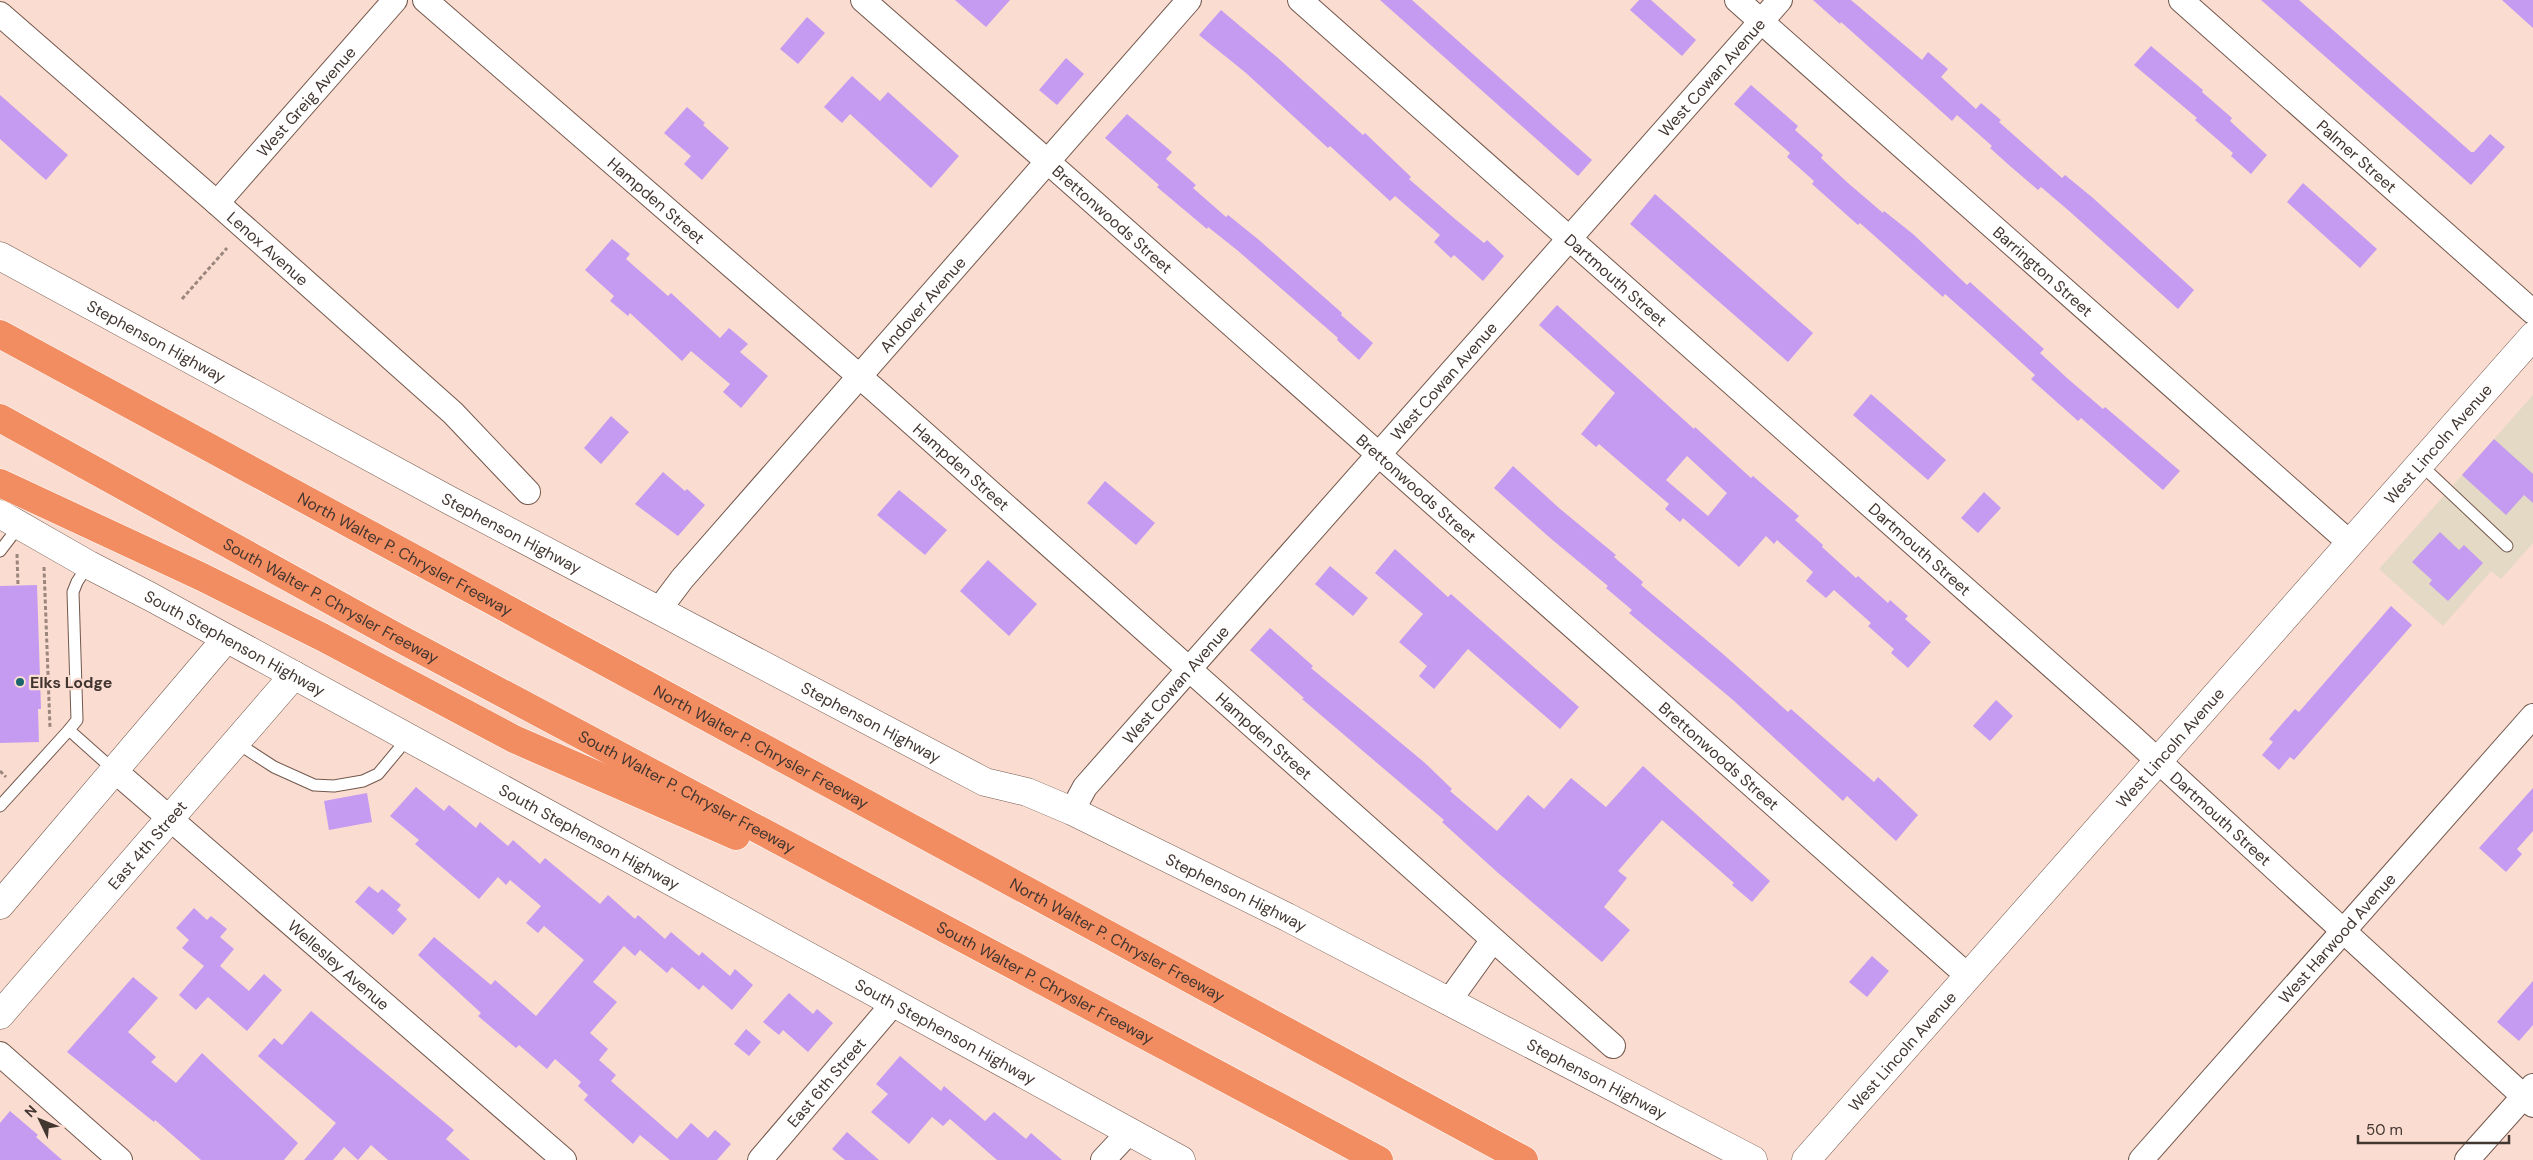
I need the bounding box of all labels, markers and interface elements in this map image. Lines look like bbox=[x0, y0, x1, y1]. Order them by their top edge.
street label: West Cowan Avenue bbox=[1654, 14, 1770, 141]
street label: West Greig Avenue bbox=[252, 42, 360, 161]
street label: Palmer Street bbox=[2312, 115, 2401, 197]
street label: Hampden Street bbox=[603, 153, 709, 248]
street label: Brettonwoods Street bbox=[1048, 160, 1177, 278]
street label: Lenox Avenue bbox=[223, 207, 313, 290]
street label: Barrington Street bbox=[1989, 221, 2098, 321]
street label: Dartmouth Street bbox=[1560, 229, 1672, 331]
street label: Andover Avenue bbox=[875, 252, 970, 357]
street label: Stephenson Highway bbox=[83, 295, 230, 387]
street label: West Cowan Avenue bbox=[1386, 317, 1501, 445]
street label: West Lincoln Avenue bbox=[2379, 379, 2496, 508]
street label: Hampden Street bbox=[909, 418, 1014, 515]
street label: Brettonwoods Street bbox=[1352, 429, 1481, 547]
street label: North Walter P. Chrysler Freeway bbox=[294, 487, 517, 620]
street label: Stephenson Highway bbox=[438, 488, 585, 579]
street label: Dartmouth Street bbox=[1864, 498, 1975, 600]
street label: South Walter P. Chrysler Freeway bbox=[220, 533, 443, 668]
street label: South Stephenson Highway bbox=[141, 585, 329, 701]
street label: West Cowan Avenue bbox=[1118, 621, 1233, 748]
place label: Elks Lodge bbox=[30, 672, 112, 693]
marker: Elks Lodge bbox=[14, 676, 26, 688]
street label: Stephenson Highway bbox=[798, 677, 945, 768]
street label: North Walter P. Chrysler Freeway bbox=[650, 680, 873, 813]
street label: West Lincoln Avenue bbox=[2111, 683, 2229, 812]
street label: Hampden Street bbox=[1212, 687, 1317, 784]
street label: Brettonwoods Street bbox=[1655, 697, 1784, 815]
street label: South Walter P. Chrysler Freeway bbox=[575, 725, 799, 858]
street label: Dartmouth Street bbox=[2166, 767, 2276, 870]
street label: South Stephenson Highway bbox=[495, 779, 684, 895]
street label: East 4th Street bbox=[103, 796, 191, 894]
street label: Stephenson Highway bbox=[1162, 848, 1311, 936]
street label: West Harwood Avenue bbox=[2274, 868, 2400, 1008]
street label: North Walter P. Chrysler Freeway bbox=[1006, 873, 1229, 1006]
street label: Wellesley Avenue bbox=[283, 915, 394, 1015]
street label: South Walter P. Chrysler Freeway bbox=[933, 916, 1158, 1049]
street label: South Stephenson Highway bbox=[852, 974, 1040, 1089]
street label: West Lincoln Avenue bbox=[1843, 987, 1961, 1116]
street label: East 6th Street bbox=[782, 1033, 870, 1132]
street label: Stephenson Highway bbox=[1523, 1033, 1671, 1124]
north arrow bbox=[15, 1095, 65, 1145]
text: N bbox=[20, 1101, 41, 1121]
scale bar bbox=[2358, 1112, 2509, 1144]
text: 50 m bbox=[2366, 1120, 2403, 1140]

